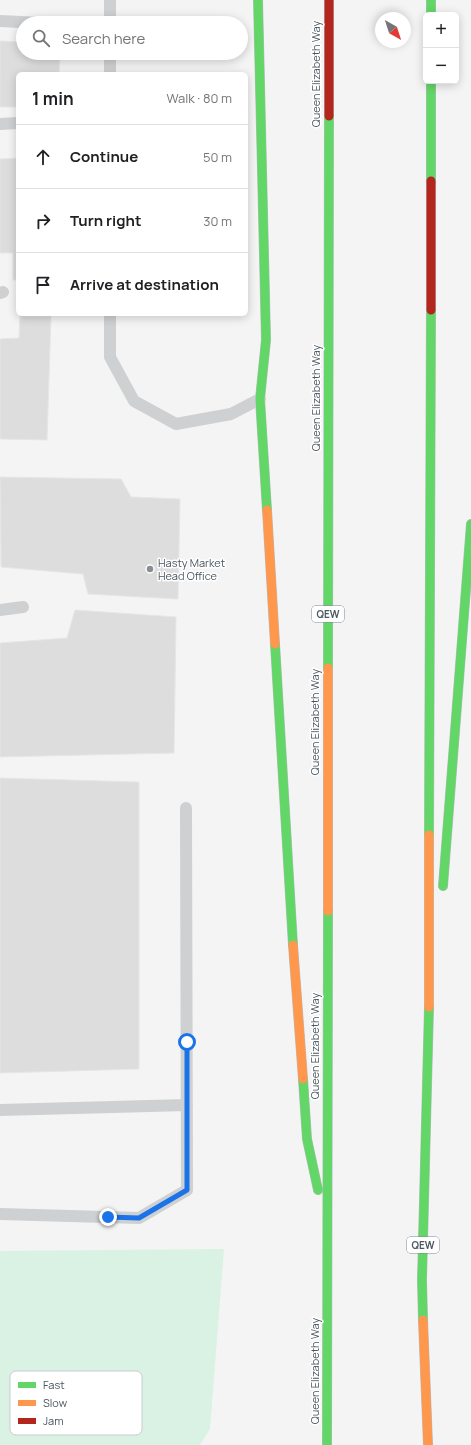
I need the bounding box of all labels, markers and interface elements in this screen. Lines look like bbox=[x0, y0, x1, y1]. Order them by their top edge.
north arrow bbox=[375, 12, 411, 48]
map controls bbox=[423, 12, 459, 84]
button: + bbox=[423, 12, 459, 48]
search box bbox=[16, 16, 248, 60]
street label: Queen Elizabeth Way bbox=[308, 21, 323, 127]
icon: search bbox=[30, 27, 52, 49]
text: Search here bbox=[62, 28, 145, 49]
button: − bbox=[423, 48, 459, 84]
text: 1 min bbox=[32, 87, 74, 110]
text: Walk · 80 m bbox=[166, 89, 232, 107]
icon: ahead bbox=[32, 146, 54, 168]
text: Continue bbox=[70, 146, 138, 167]
text: 50 m bbox=[203, 148, 232, 166]
icon: right bbox=[32, 210, 54, 232]
text: Turn right bbox=[70, 210, 141, 231]
text: 30 m bbox=[203, 212, 232, 230]
icon: arrive bbox=[32, 274, 54, 296]
text: Arrive at destination bbox=[70, 274, 219, 295]
street label: Queen Elizabeth Way bbox=[308, 345, 323, 451]
place label: Hasty Market Head Office bbox=[158, 555, 225, 583]
marker: Hasty Market Head Office bbox=[145, 564, 155, 574]
road number: QEW bbox=[312, 606, 344, 622]
street label: Queen Elizabeth Way bbox=[307, 669, 322, 775]
street label: Queen Elizabeth Way bbox=[307, 993, 322, 1099]
route start bbox=[178, 1033, 196, 1051]
route end bbox=[99, 1208, 117, 1226]
road number: QEW bbox=[407, 1237, 439, 1253]
street label: Queen Elizabeth Way bbox=[307, 1318, 322, 1424]
legend bbox=[10, 1371, 142, 1435]
text: Fast bbox=[43, 1377, 65, 1392]
text: Slow bbox=[43, 1395, 68, 1410]
text: Jam bbox=[43, 1413, 64, 1428]

